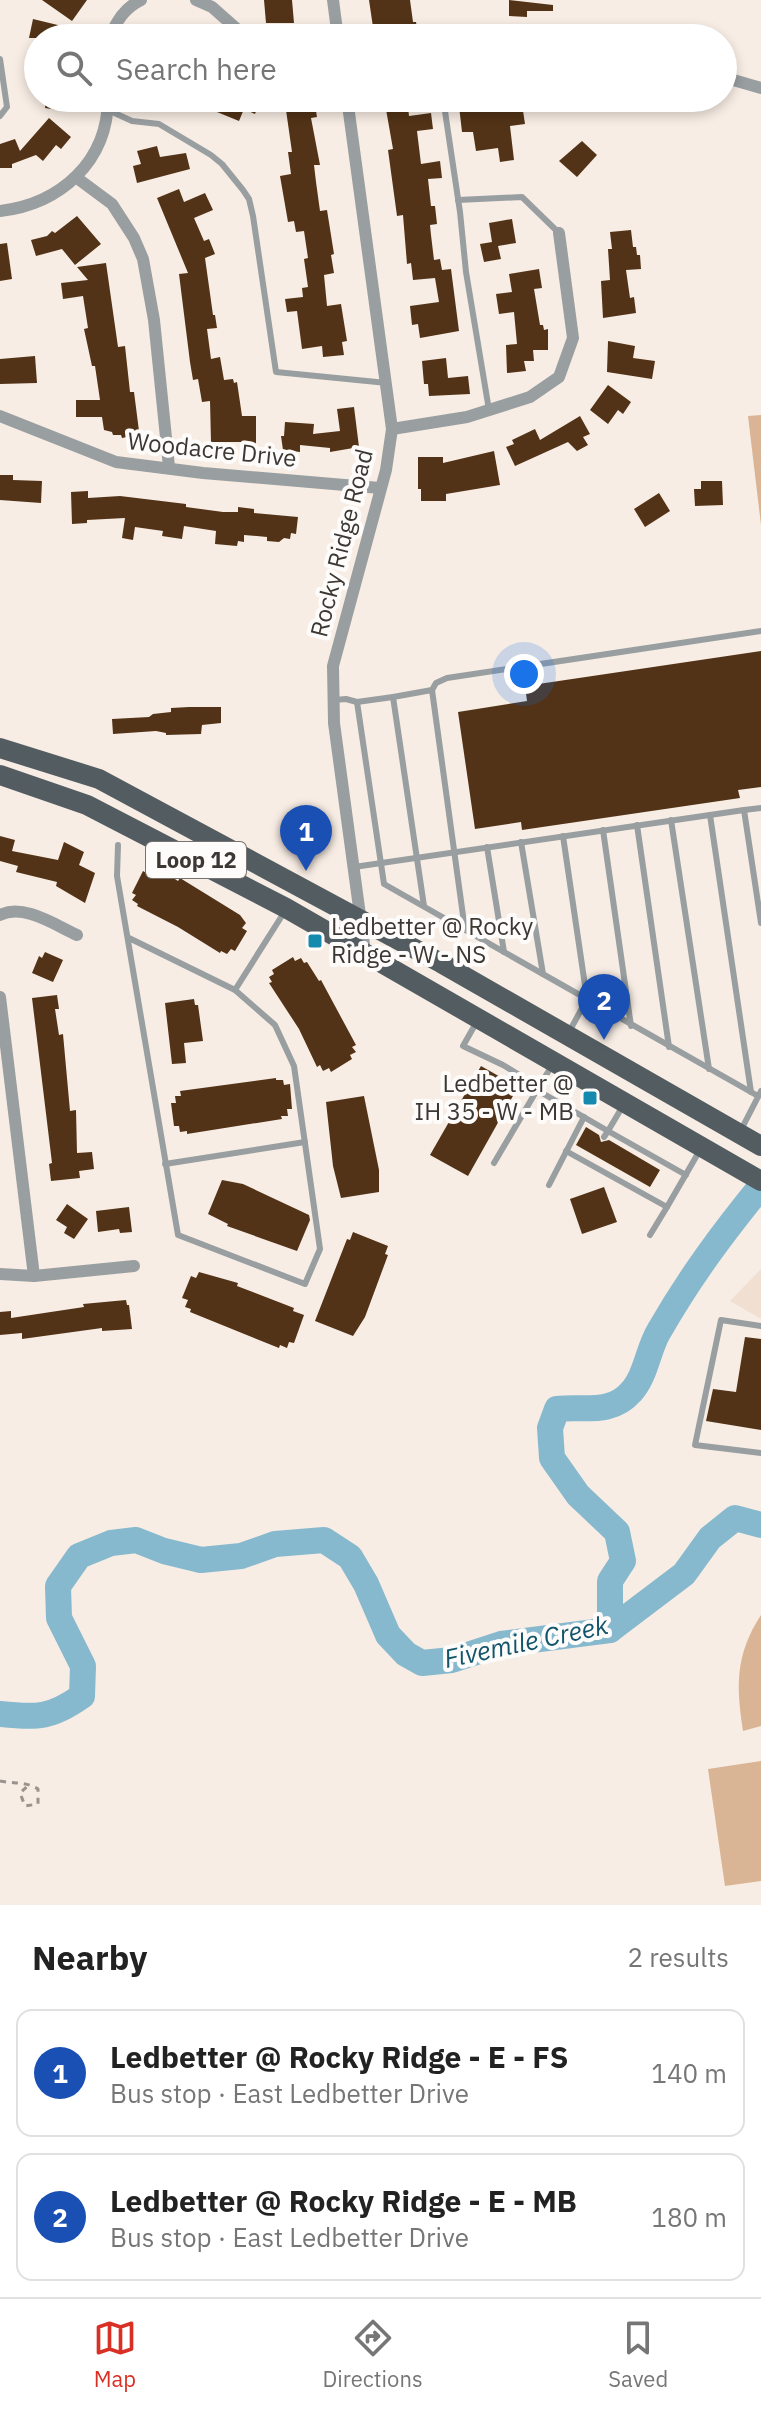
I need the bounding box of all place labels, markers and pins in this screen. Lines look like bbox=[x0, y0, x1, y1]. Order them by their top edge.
pin: 1 bbox=[280, 805, 332, 871]
place label: Ledbetter @ Rocky Ridge - W - NS bbox=[331, 910, 533, 970]
marker: Ledbetter @ Rocky Ridge - W - NS bbox=[306, 932, 324, 950]
pin: 2 bbox=[578, 974, 630, 1040]
place label: Ledbetter @ IH 35 - W - MB bbox=[415, 1067, 574, 1127]
marker: Ledbetter @ IH 35 - W - MB bbox=[581, 1089, 599, 1107]

